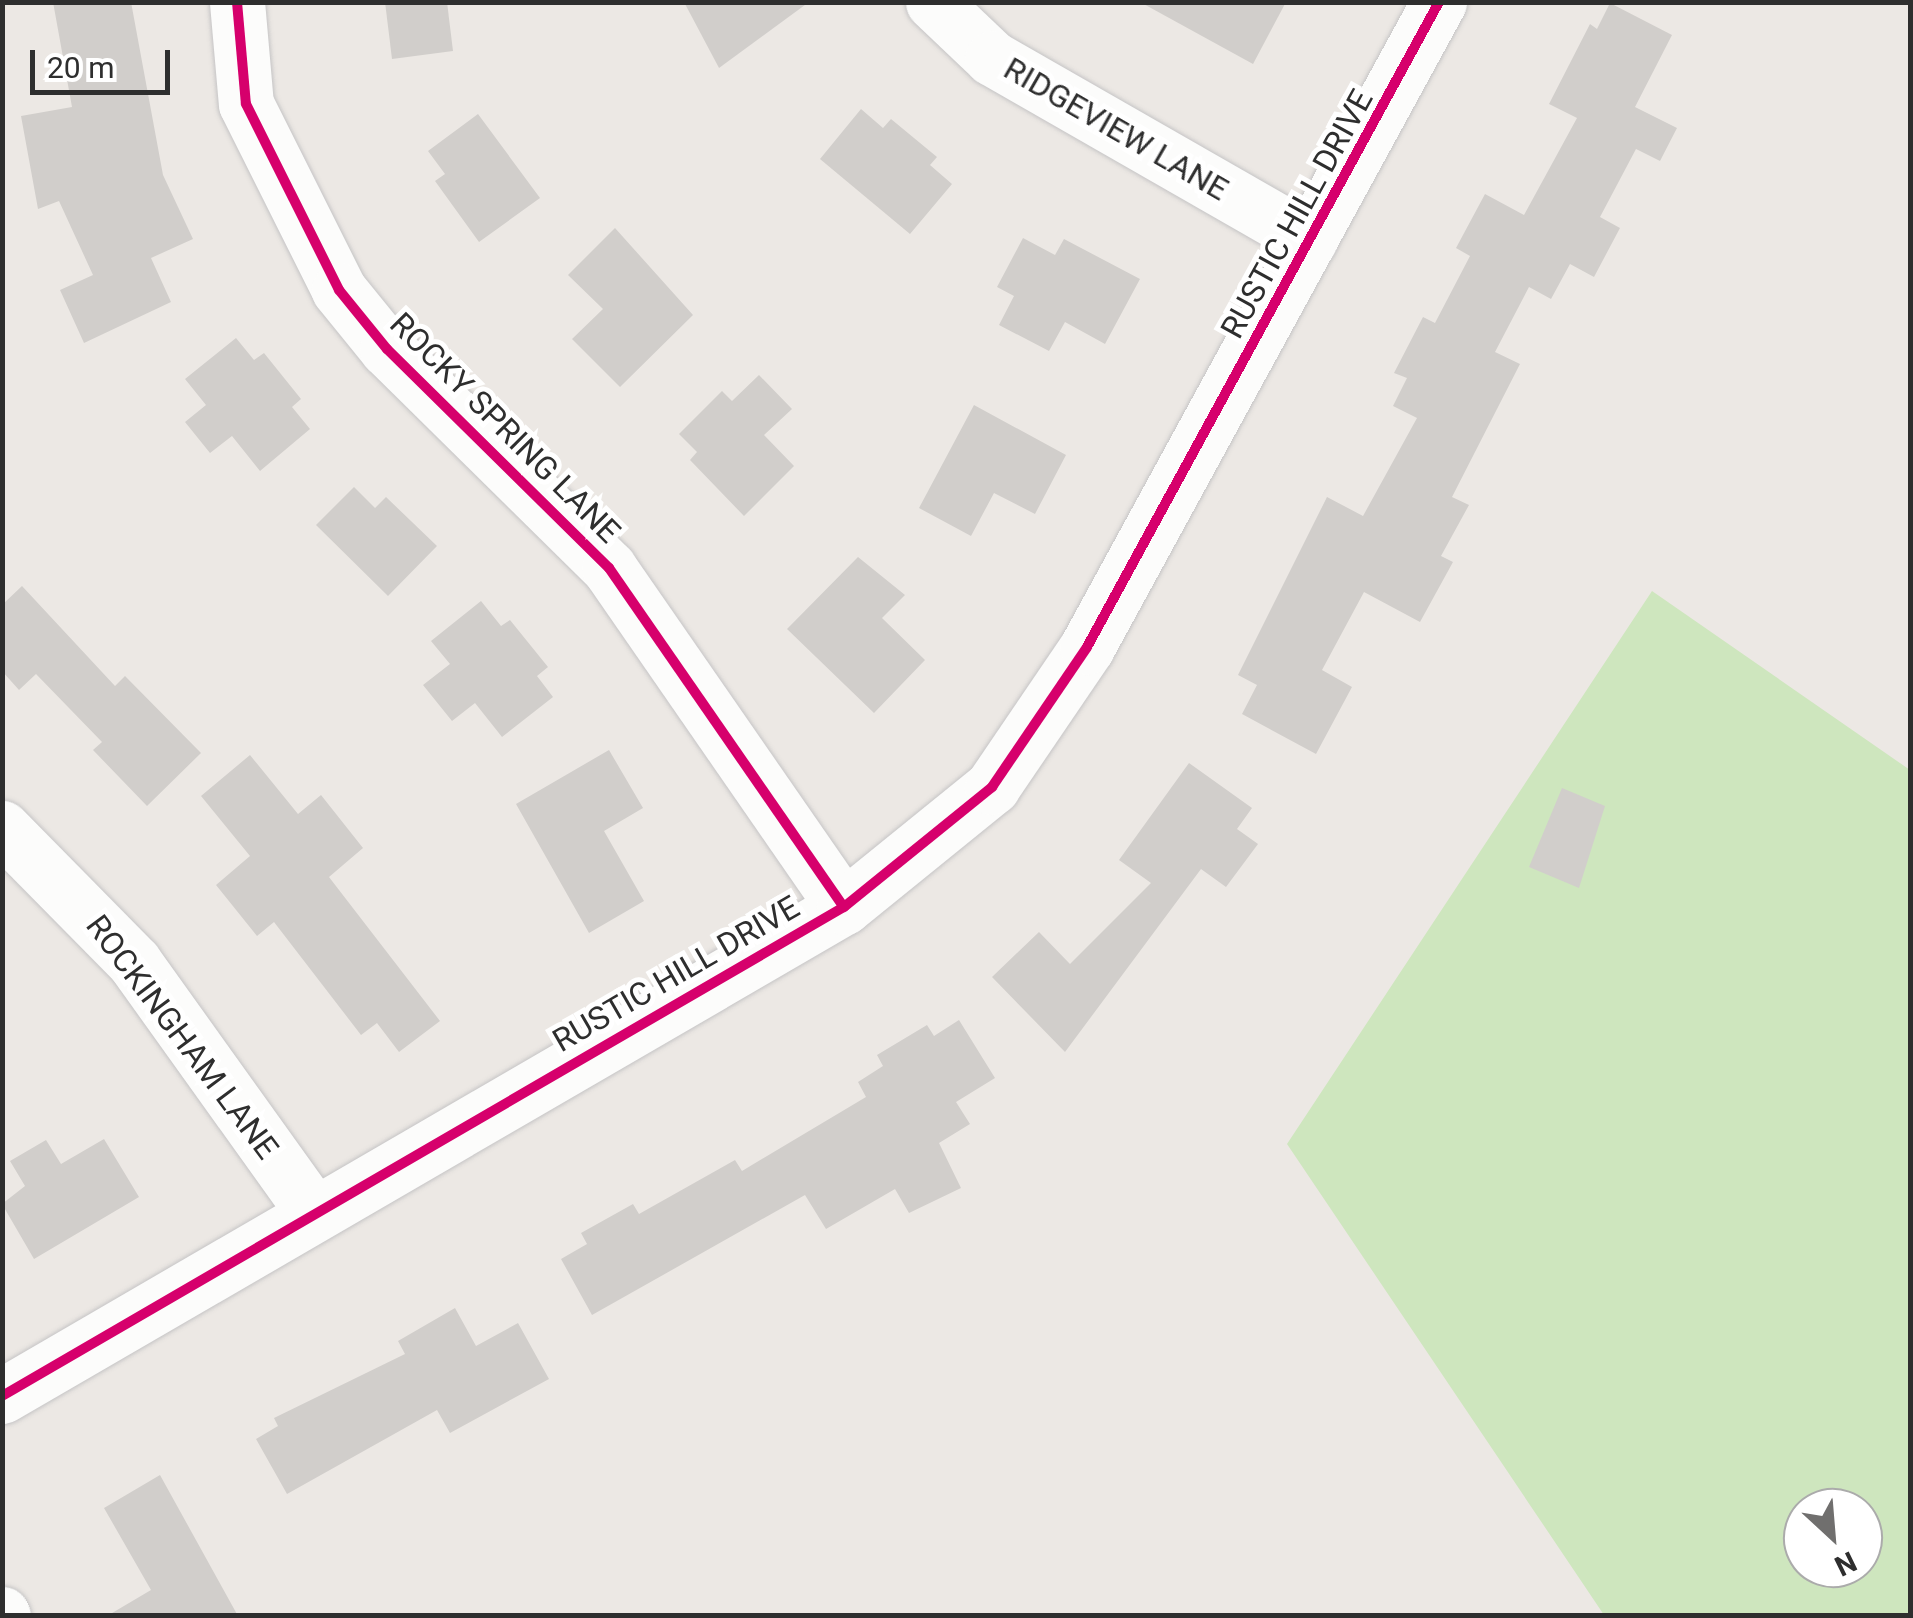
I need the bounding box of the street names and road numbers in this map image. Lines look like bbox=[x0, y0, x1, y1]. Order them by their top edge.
street label: RIDGEVIEW LANE bbox=[997, 49, 1235, 209]
street label: RUSTIC HILL DRIVE bbox=[1213, 83, 1381, 345]
street label: ROCKY SPRING LANE bbox=[382, 305, 628, 551]
street label: RUSTIC HILL DRIVE bbox=[546, 888, 806, 1060]
street label: ROCKINGHAM LANE bbox=[78, 908, 286, 1166]

